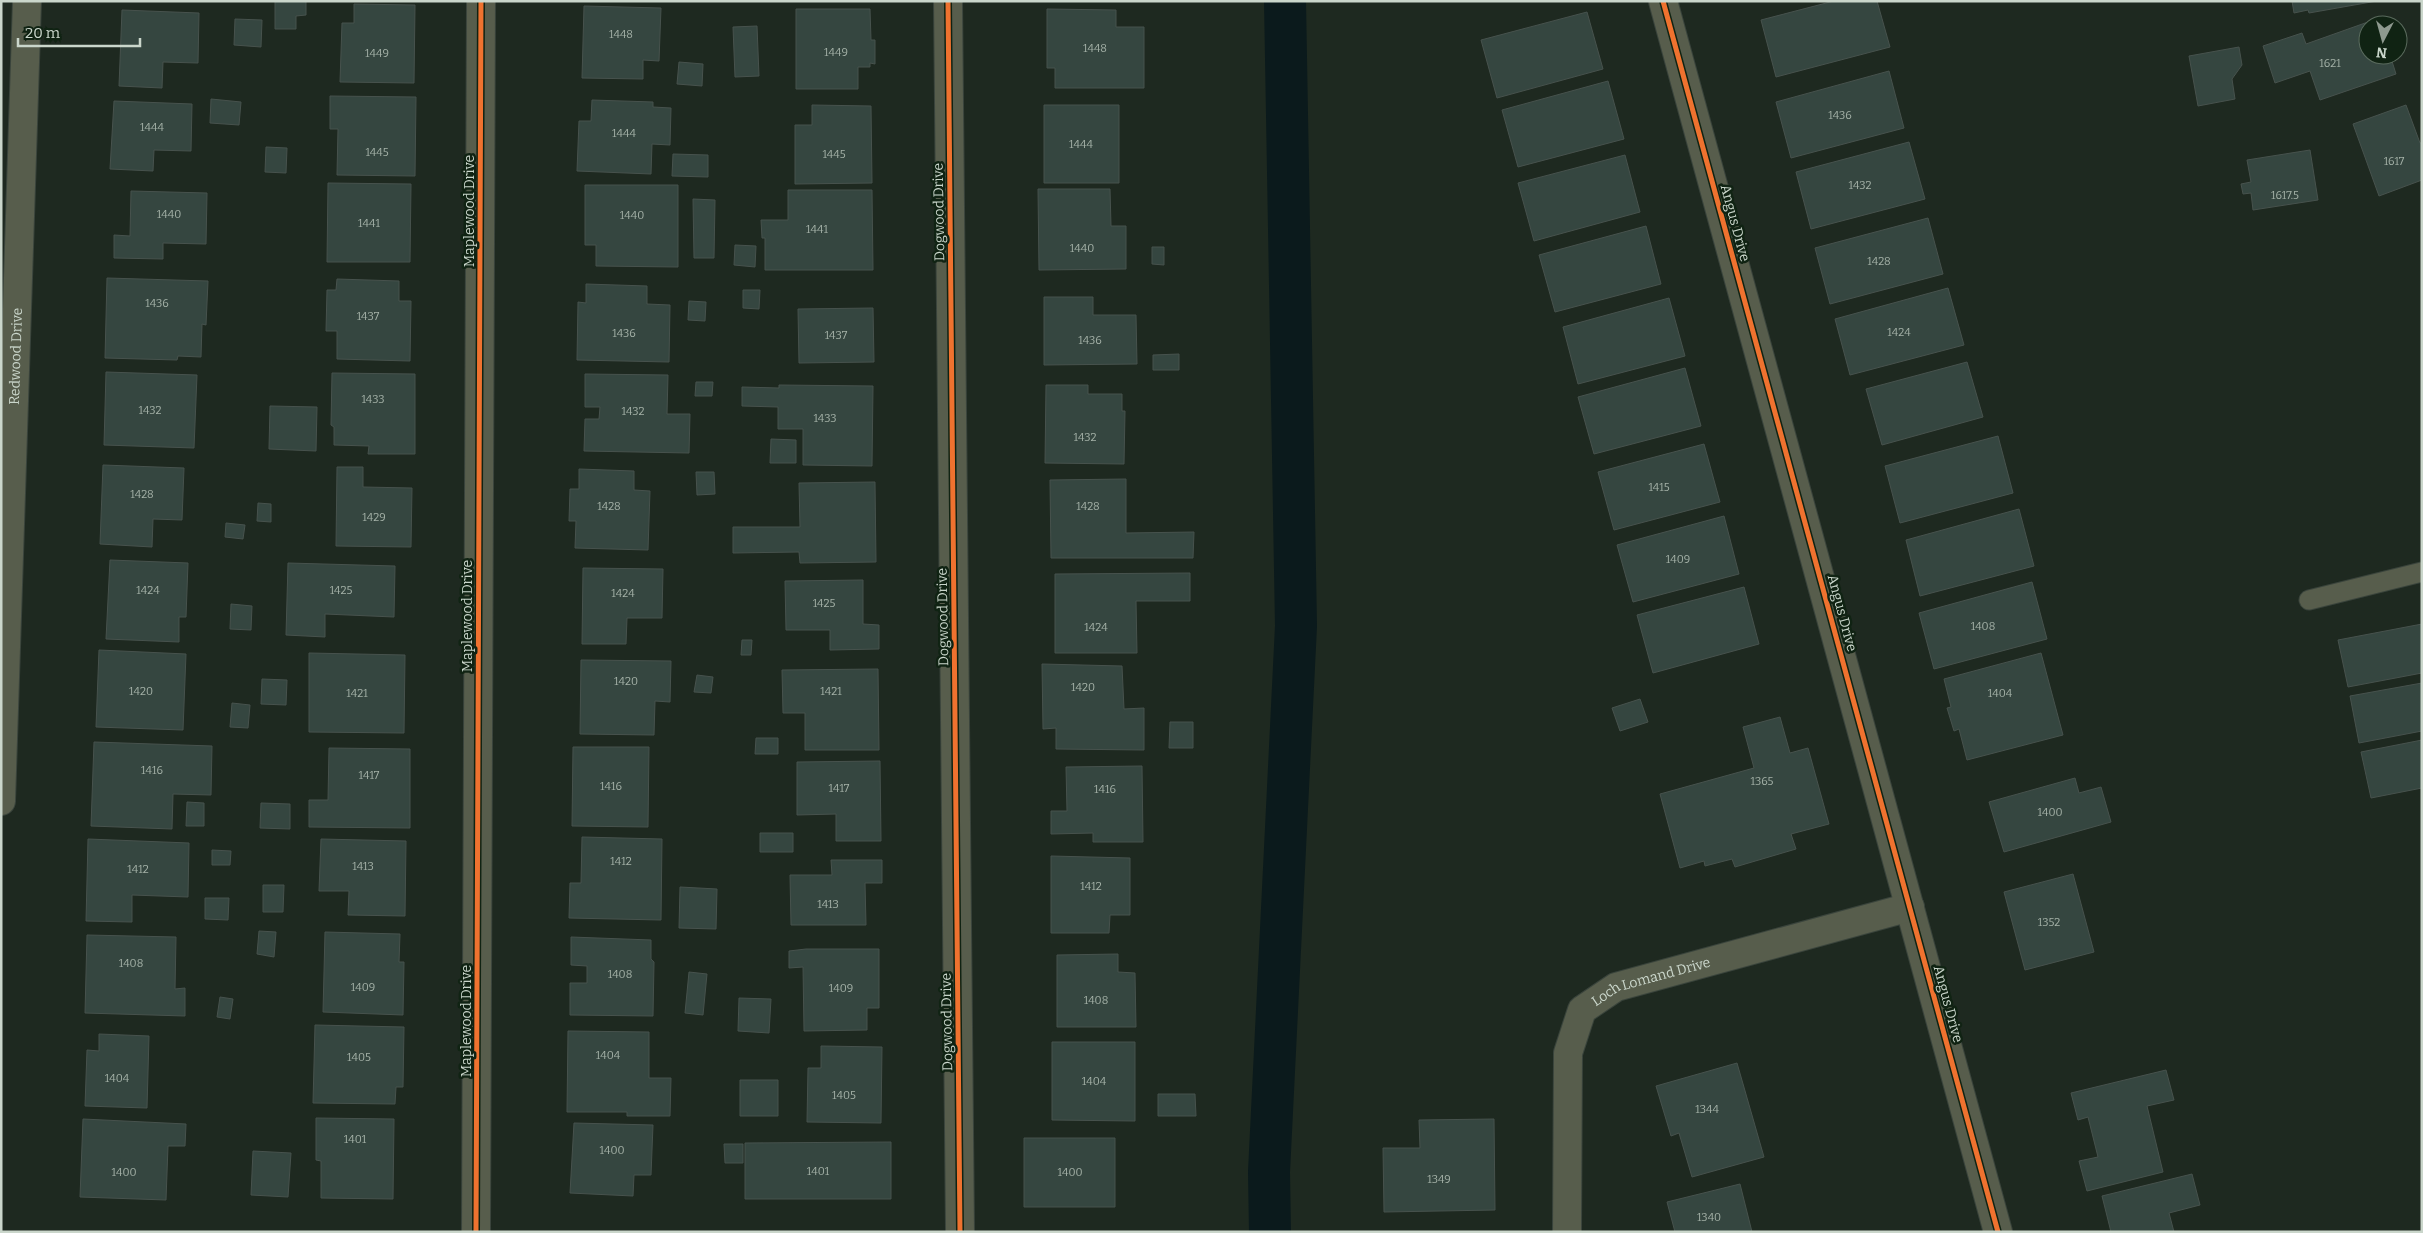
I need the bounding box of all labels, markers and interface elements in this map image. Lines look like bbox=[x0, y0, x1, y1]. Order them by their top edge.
scale bar bbox=[18, 15, 140, 47]
north arrow bbox=[2358, 15, 2408, 65]
text: 20 m bbox=[25, 24, 61, 42]
house number: 1448 bbox=[609, 28, 633, 41]
house number: 1448 bbox=[1083, 42, 1107, 55]
text: N bbox=[2375, 43, 2388, 61]
house number: 1449 bbox=[824, 46, 848, 59]
house number: 1449 bbox=[365, 47, 389, 60]
house number: 1621 bbox=[2319, 57, 2341, 70]
house number: 1436 bbox=[1828, 109, 1852, 122]
house number: 1444 bbox=[140, 121, 164, 134]
house number: 1444 bbox=[612, 127, 636, 140]
house number: 1444 bbox=[1069, 138, 1093, 151]
house number: 1445 bbox=[365, 146, 389, 159]
house number: 1445 bbox=[822, 148, 846, 161]
street label: Maplewood Drive bbox=[461, 155, 478, 267]
house number: 1617 bbox=[2384, 155, 2405, 168]
street label: Dogwood Drive bbox=[930, 163, 948, 261]
house number: 1432 bbox=[1848, 179, 1872, 192]
street label: Angus Drive bbox=[1717, 183, 1753, 263]
house number: 1617.5 bbox=[2271, 189, 2299, 202]
house number: 1440 bbox=[157, 208, 181, 221]
house number: 1440 bbox=[620, 209, 644, 222]
house number: 1441 bbox=[358, 217, 380, 230]
house number: 1441 bbox=[806, 223, 828, 236]
house number: 1440 bbox=[1070, 242, 1094, 255]
house number: 1428 bbox=[1867, 255, 1891, 268]
house number: 1436 bbox=[145, 297, 169, 310]
street label: Redwood Drive bbox=[5, 307, 26, 405]
house number: 1437 bbox=[357, 310, 380, 323]
house number: 1424 bbox=[1887, 326, 1911, 339]
house number: 1436 bbox=[612, 327, 636, 340]
house number: 1437 bbox=[825, 329, 848, 342]
house number: 1436 bbox=[1078, 334, 1102, 347]
house number: 1433 bbox=[361, 393, 385, 406]
house number: 1432 bbox=[138, 404, 162, 417]
house number: 1432 bbox=[621, 405, 645, 418]
house number: 1433 bbox=[813, 412, 837, 425]
house number: 1432 bbox=[1073, 431, 1097, 444]
house number: 1415 bbox=[1648, 481, 1670, 494]
house number: 1428 bbox=[130, 488, 154, 501]
house number: 1428 bbox=[597, 500, 621, 513]
house number: 1428 bbox=[1076, 500, 1100, 513]
house number: 1429 bbox=[362, 511, 386, 524]
house number: 1409 bbox=[1666, 553, 1690, 566]
street label: Maplewood Drive bbox=[459, 560, 476, 672]
street label: Dogwood Drive bbox=[934, 568, 952, 666]
street label: Angus Drive bbox=[1824, 573, 1860, 653]
house number: 1424 bbox=[136, 584, 160, 597]
house number: 1425 bbox=[330, 584, 352, 597]
house number: 1424 bbox=[611, 587, 635, 600]
house number: 1425 bbox=[813, 597, 835, 610]
house number: 1408 bbox=[1971, 620, 1995, 633]
house number: 1424 bbox=[1084, 621, 1108, 634]
house number: 1420 bbox=[614, 675, 638, 688]
house number: 1420 bbox=[1071, 681, 1095, 694]
house number: 1420 bbox=[129, 685, 153, 698]
house number: 1421 bbox=[820, 685, 842, 698]
house number: 1421 bbox=[346, 687, 368, 700]
house number: 1404 bbox=[1988, 687, 2013, 700]
house number: 1416 bbox=[141, 764, 163, 777]
house number: 1417 bbox=[359, 769, 380, 782]
house number: 1365 bbox=[1751, 775, 1774, 788]
house number: 1416 bbox=[600, 780, 622, 793]
house number: 1417 bbox=[829, 782, 850, 795]
house number: 1416 bbox=[1094, 783, 1116, 796]
house number: 1400 bbox=[2038, 806, 2063, 819]
house number: 1412 bbox=[610, 855, 632, 868]
house number: 1413 bbox=[352, 860, 374, 873]
house number: 1412 bbox=[127, 863, 149, 876]
house number: 1412 bbox=[1080, 880, 1102, 893]
house number: 1413 bbox=[817, 898, 839, 911]
house number: 1352 bbox=[2038, 916, 2060, 929]
street label: Loch Lomand Drive bbox=[1588, 953, 1712, 1010]
house number: 1408 bbox=[119, 957, 143, 970]
street label: Angus Drive bbox=[1930, 964, 1966, 1044]
street label: Maplewood Drive bbox=[458, 965, 475, 1077]
house number: 1408 bbox=[608, 968, 632, 981]
street label: Dogwood Drive bbox=[938, 973, 956, 1071]
house number: 1409 bbox=[351, 981, 375, 994]
house number: 1409 bbox=[829, 982, 853, 995]
house number: 1408 bbox=[1084, 994, 1108, 1007]
house number: 1404 bbox=[596, 1049, 621, 1062]
house number: 1405 bbox=[347, 1051, 371, 1064]
house number: 1404 bbox=[105, 1072, 130, 1085]
house number: 1404 bbox=[1082, 1075, 1107, 1088]
house number: 1405 bbox=[832, 1089, 856, 1102]
house number: 1344 bbox=[1695, 1103, 1719, 1116]
house number: 1401 bbox=[344, 1133, 367, 1146]
house number: 1400 bbox=[600, 1144, 625, 1157]
house number: 1401 bbox=[807, 1165, 830, 1178]
house number: 1400 bbox=[112, 1166, 137, 1179]
house number: 1400 bbox=[1058, 1166, 1083, 1179]
house number: 1349 bbox=[1427, 1173, 1451, 1186]
house number: 1340 bbox=[1697, 1211, 1721, 1224]

